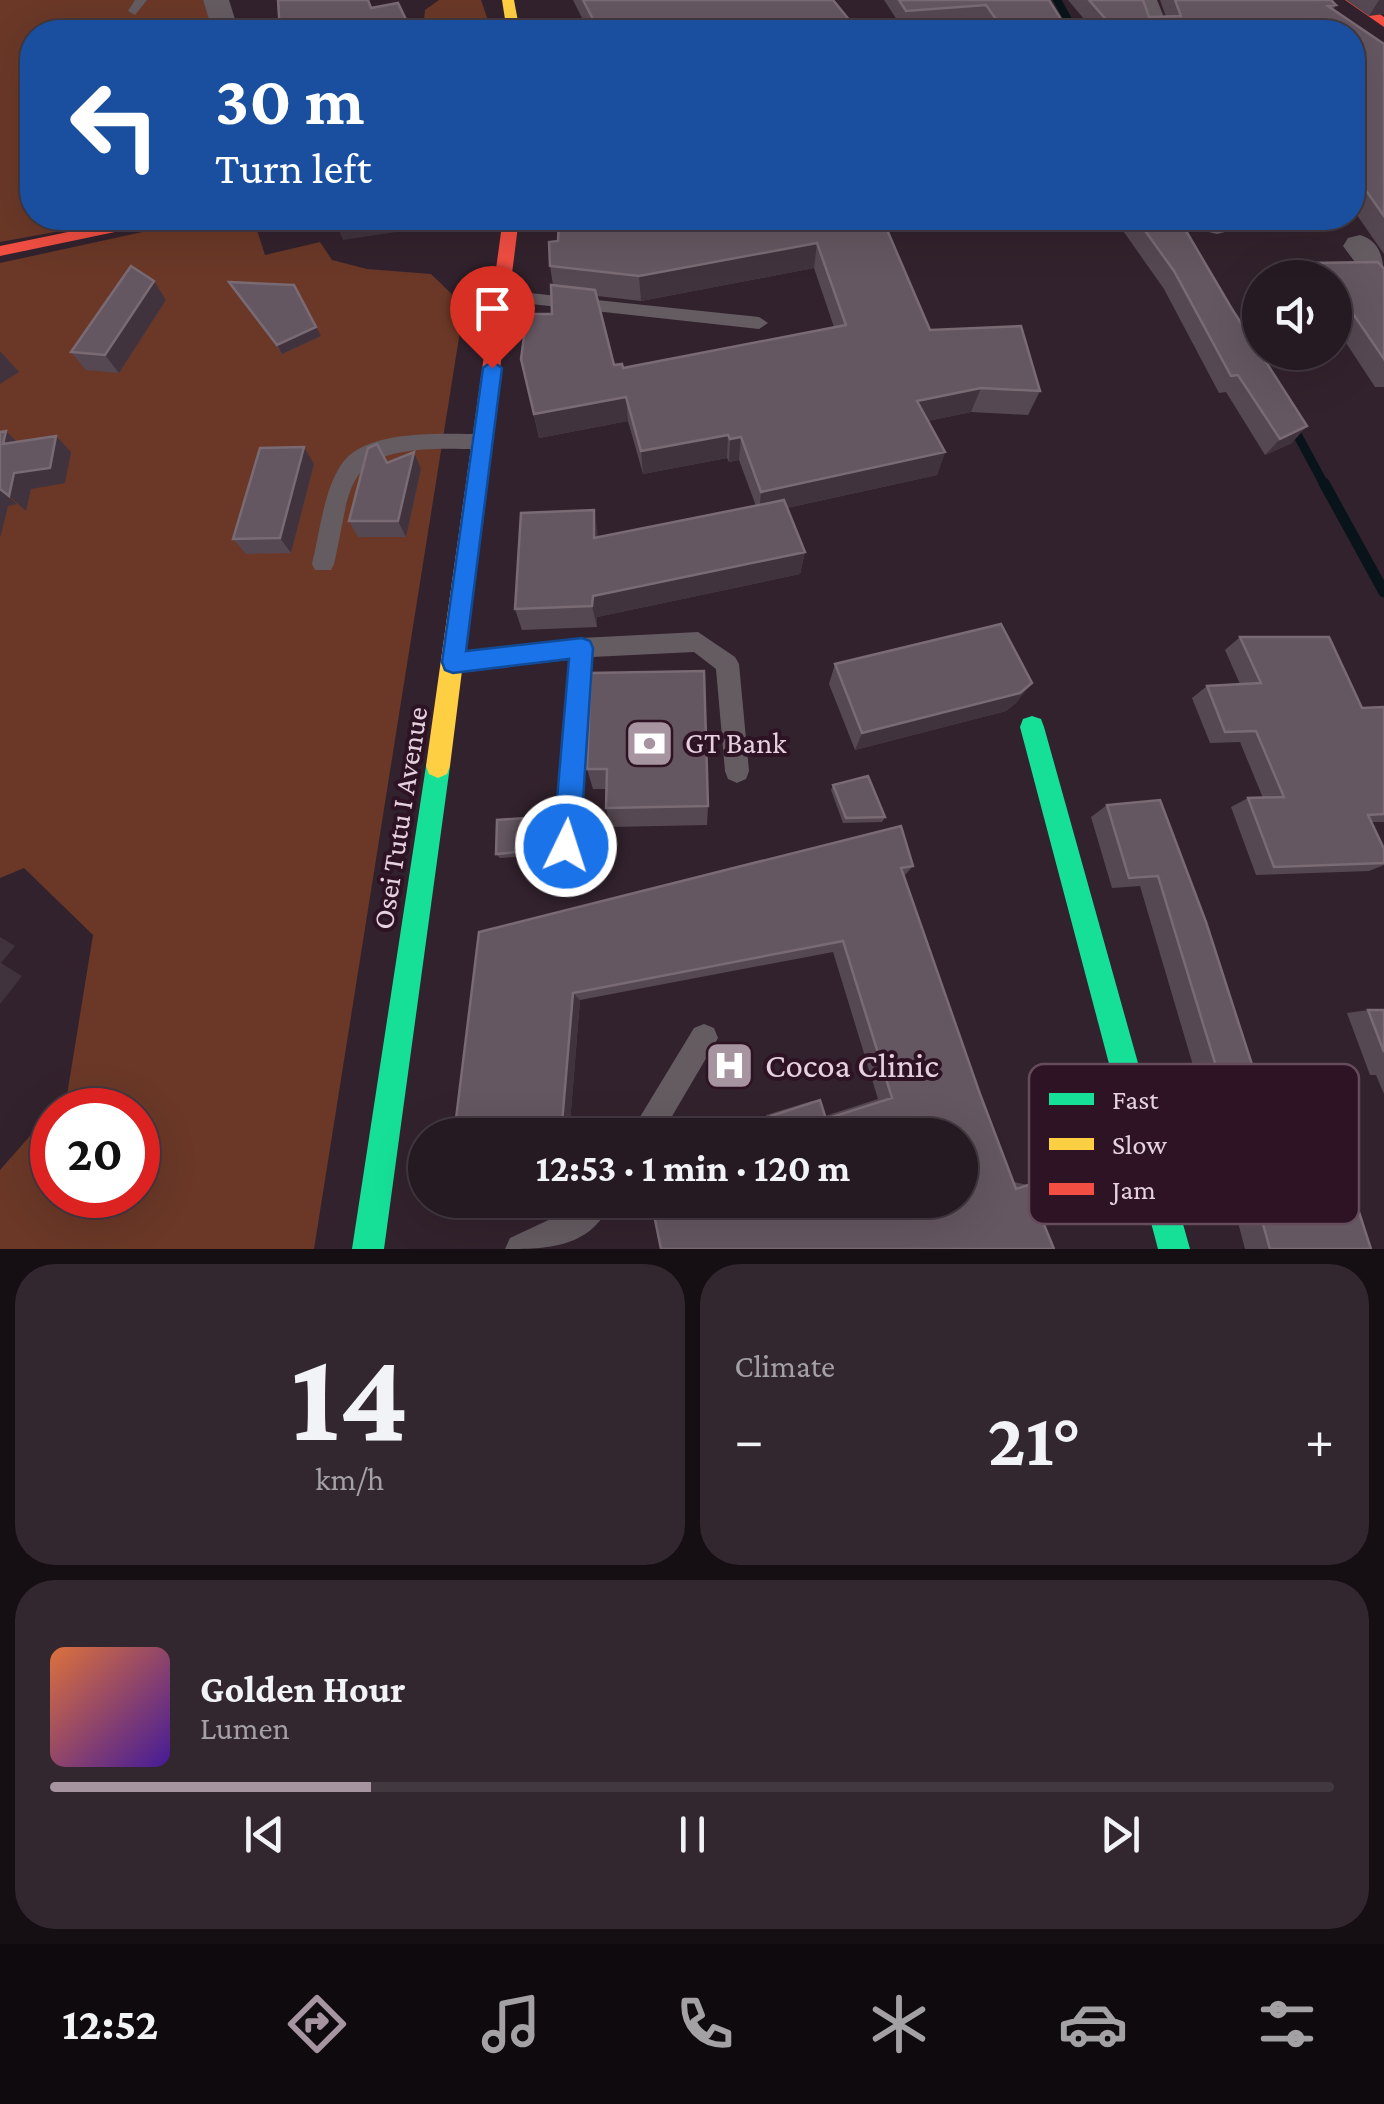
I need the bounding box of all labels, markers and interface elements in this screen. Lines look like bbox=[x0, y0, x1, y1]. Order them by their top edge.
icon: left bbox=[50, 60, 180, 190]
text: 30 m bbox=[215, 61, 364, 139]
text: Turn left bbox=[215, 143, 372, 193]
map controls bbox=[1242, 260, 1352, 370]
button: sound bbox=[1242, 260, 1352, 370]
pin bbox=[450, 266, 535, 369]
icon: arrive bbox=[465, 281, 520, 336]
street label: Osei Tutu I Avenue bbox=[366, 704, 433, 932]
bank icon: GT Bank bbox=[624, 717, 676, 769]
place label: GT Bank bbox=[685, 726, 787, 759]
position arrow bbox=[514, 794, 618, 898]
hospital icon: Cocoa Clinic bbox=[704, 1039, 756, 1091]
place label: Cocoa Clinic bbox=[765, 1046, 939, 1085]
legend bbox=[1029, 1064, 1359, 1224]
text: Fast bbox=[1112, 1084, 1159, 1115]
speed limit sign: 20 bbox=[30, 1088, 160, 1218]
text: Slow bbox=[1112, 1129, 1167, 1160]
text: 12:53 · 1 min · 120 m bbox=[536, 1147, 850, 1189]
text: Jam bbox=[1109, 1174, 1156, 1205]
text: 14 bbox=[290, 1323, 409, 1468]
text: Climate bbox=[735, 1348, 835, 1384]
text: 21° bbox=[988, 1398, 1081, 1481]
text: − bbox=[735, 1409, 764, 1470]
text: + bbox=[1305, 1409, 1334, 1470]
text: km/h bbox=[315, 1461, 384, 1497]
text: Golden Hour bbox=[200, 1668, 406, 1710]
text: Lumen bbox=[200, 1710, 290, 1746]
icon: previous bbox=[237, 1807, 292, 1862]
icon: pause bbox=[665, 1807, 720, 1862]
icon: next bbox=[1093, 1807, 1148, 1862]
icon: directions bbox=[282, 1989, 352, 2059]
icon: music bbox=[476, 1989, 546, 2059]
icon: phone bbox=[670, 1989, 740, 2059]
icon: climate bbox=[864, 1989, 934, 2059]
icon: car bbox=[1058, 1989, 1128, 2059]
icon: filters bbox=[1252, 1989, 1322, 2059]
text: 12:52 bbox=[62, 1999, 159, 2049]

